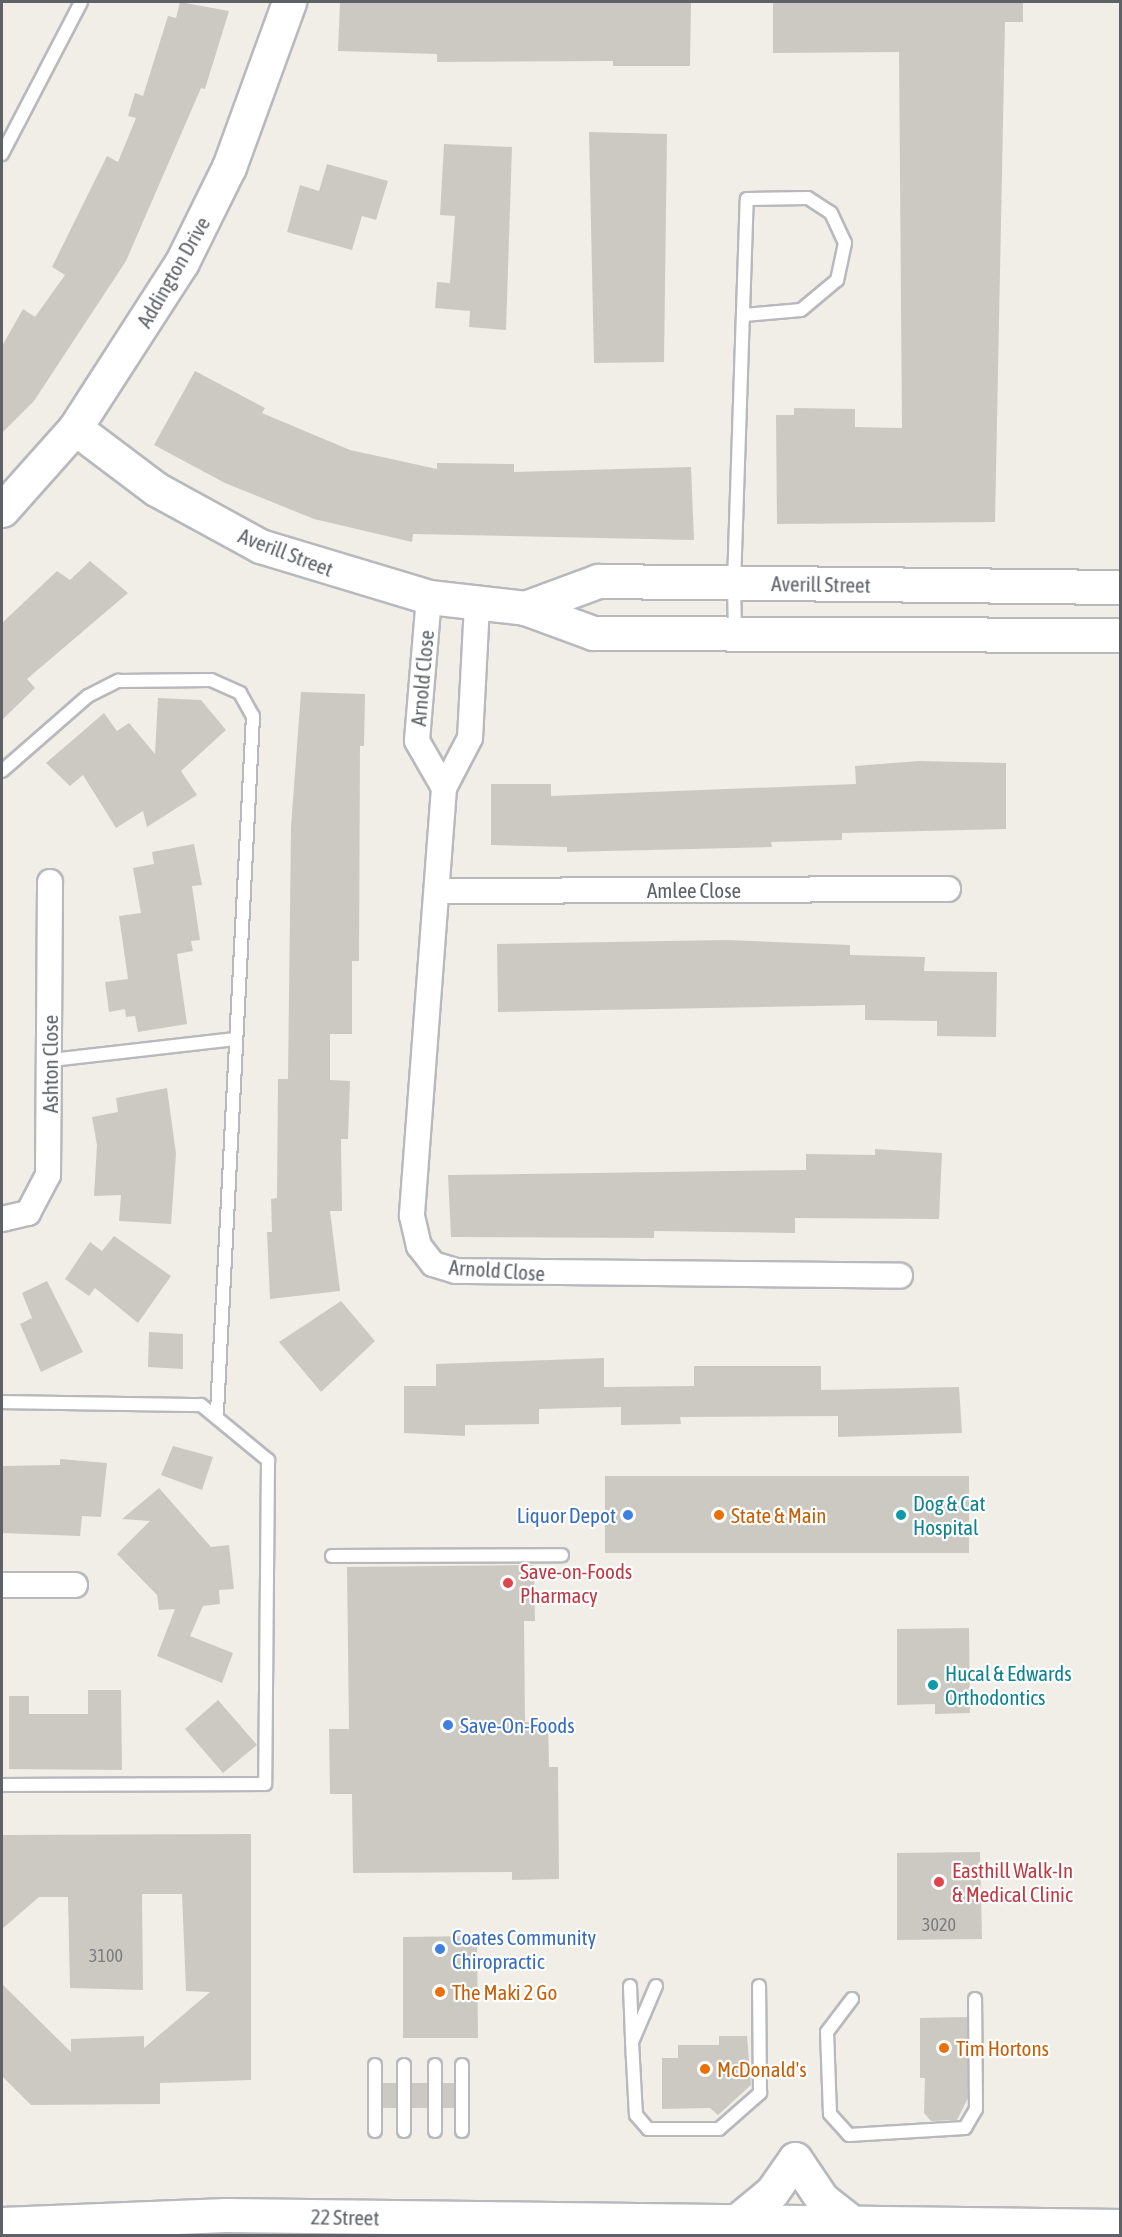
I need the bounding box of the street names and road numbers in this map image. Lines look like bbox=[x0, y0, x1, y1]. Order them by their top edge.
street label: Addington Drive bbox=[131, 212, 215, 332]
street label: Averill Street bbox=[235, 522, 337, 582]
street label: Averill Street bbox=[771, 571, 871, 597]
street label: Arnold Close bbox=[405, 629, 439, 727]
street label: Amlee Close bbox=[647, 877, 741, 903]
street label: Ashton Close bbox=[37, 1015, 63, 1113]
street label: Arnold Close bbox=[448, 1254, 546, 1286]
street label: 22 Street bbox=[310, 2204, 380, 2230]

